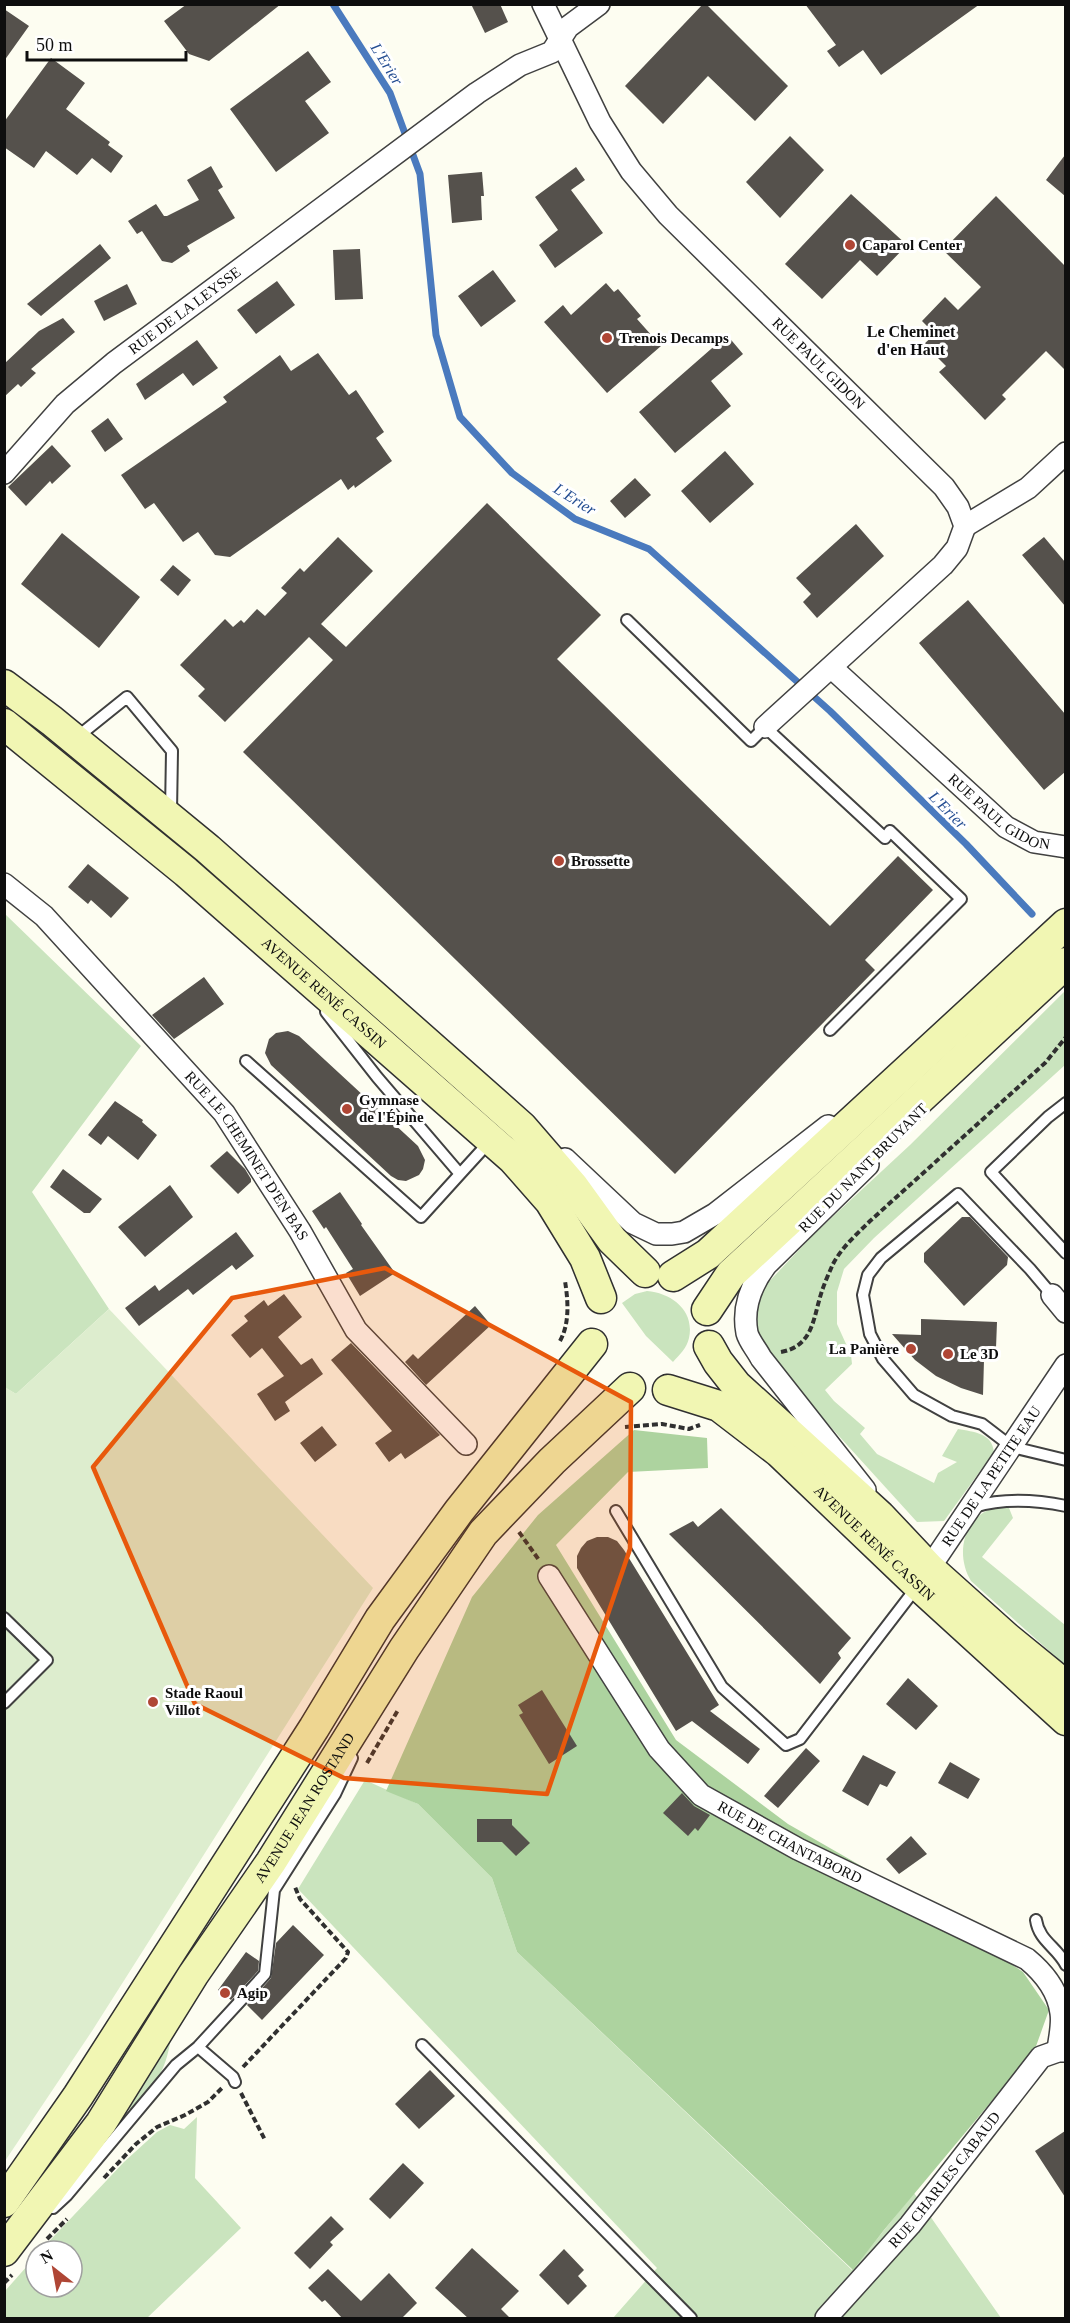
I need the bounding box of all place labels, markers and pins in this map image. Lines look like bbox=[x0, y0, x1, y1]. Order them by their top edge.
place label: Caparol Center bbox=[862, 237, 962, 253]
marker: Caparol Center bbox=[843, 238, 857, 252]
place label: Trenois Decamps bbox=[619, 330, 729, 346]
marker: Trenois Decamps bbox=[600, 331, 614, 345]
place label: Brossette bbox=[571, 853, 630, 869]
marker: Brossette bbox=[552, 854, 566, 868]
place label: Gymnase de l'Épine bbox=[359, 1092, 424, 1125]
marker: Gymnase de l'Épine bbox=[340, 1102, 354, 1116]
place label: La Panière bbox=[829, 1341, 899, 1357]
marker: La Panière bbox=[904, 1342, 918, 1356]
place label: Le 3D bbox=[960, 1346, 999, 1362]
marker: Le 3D bbox=[941, 1347, 955, 1361]
place label: Stade Raoul Villot bbox=[165, 1685, 243, 1718]
marker: Stade Raoul Villot bbox=[146, 1695, 160, 1709]
place label: Agip bbox=[237, 1985, 268, 2001]
marker: Agip bbox=[218, 1986, 232, 2000]

